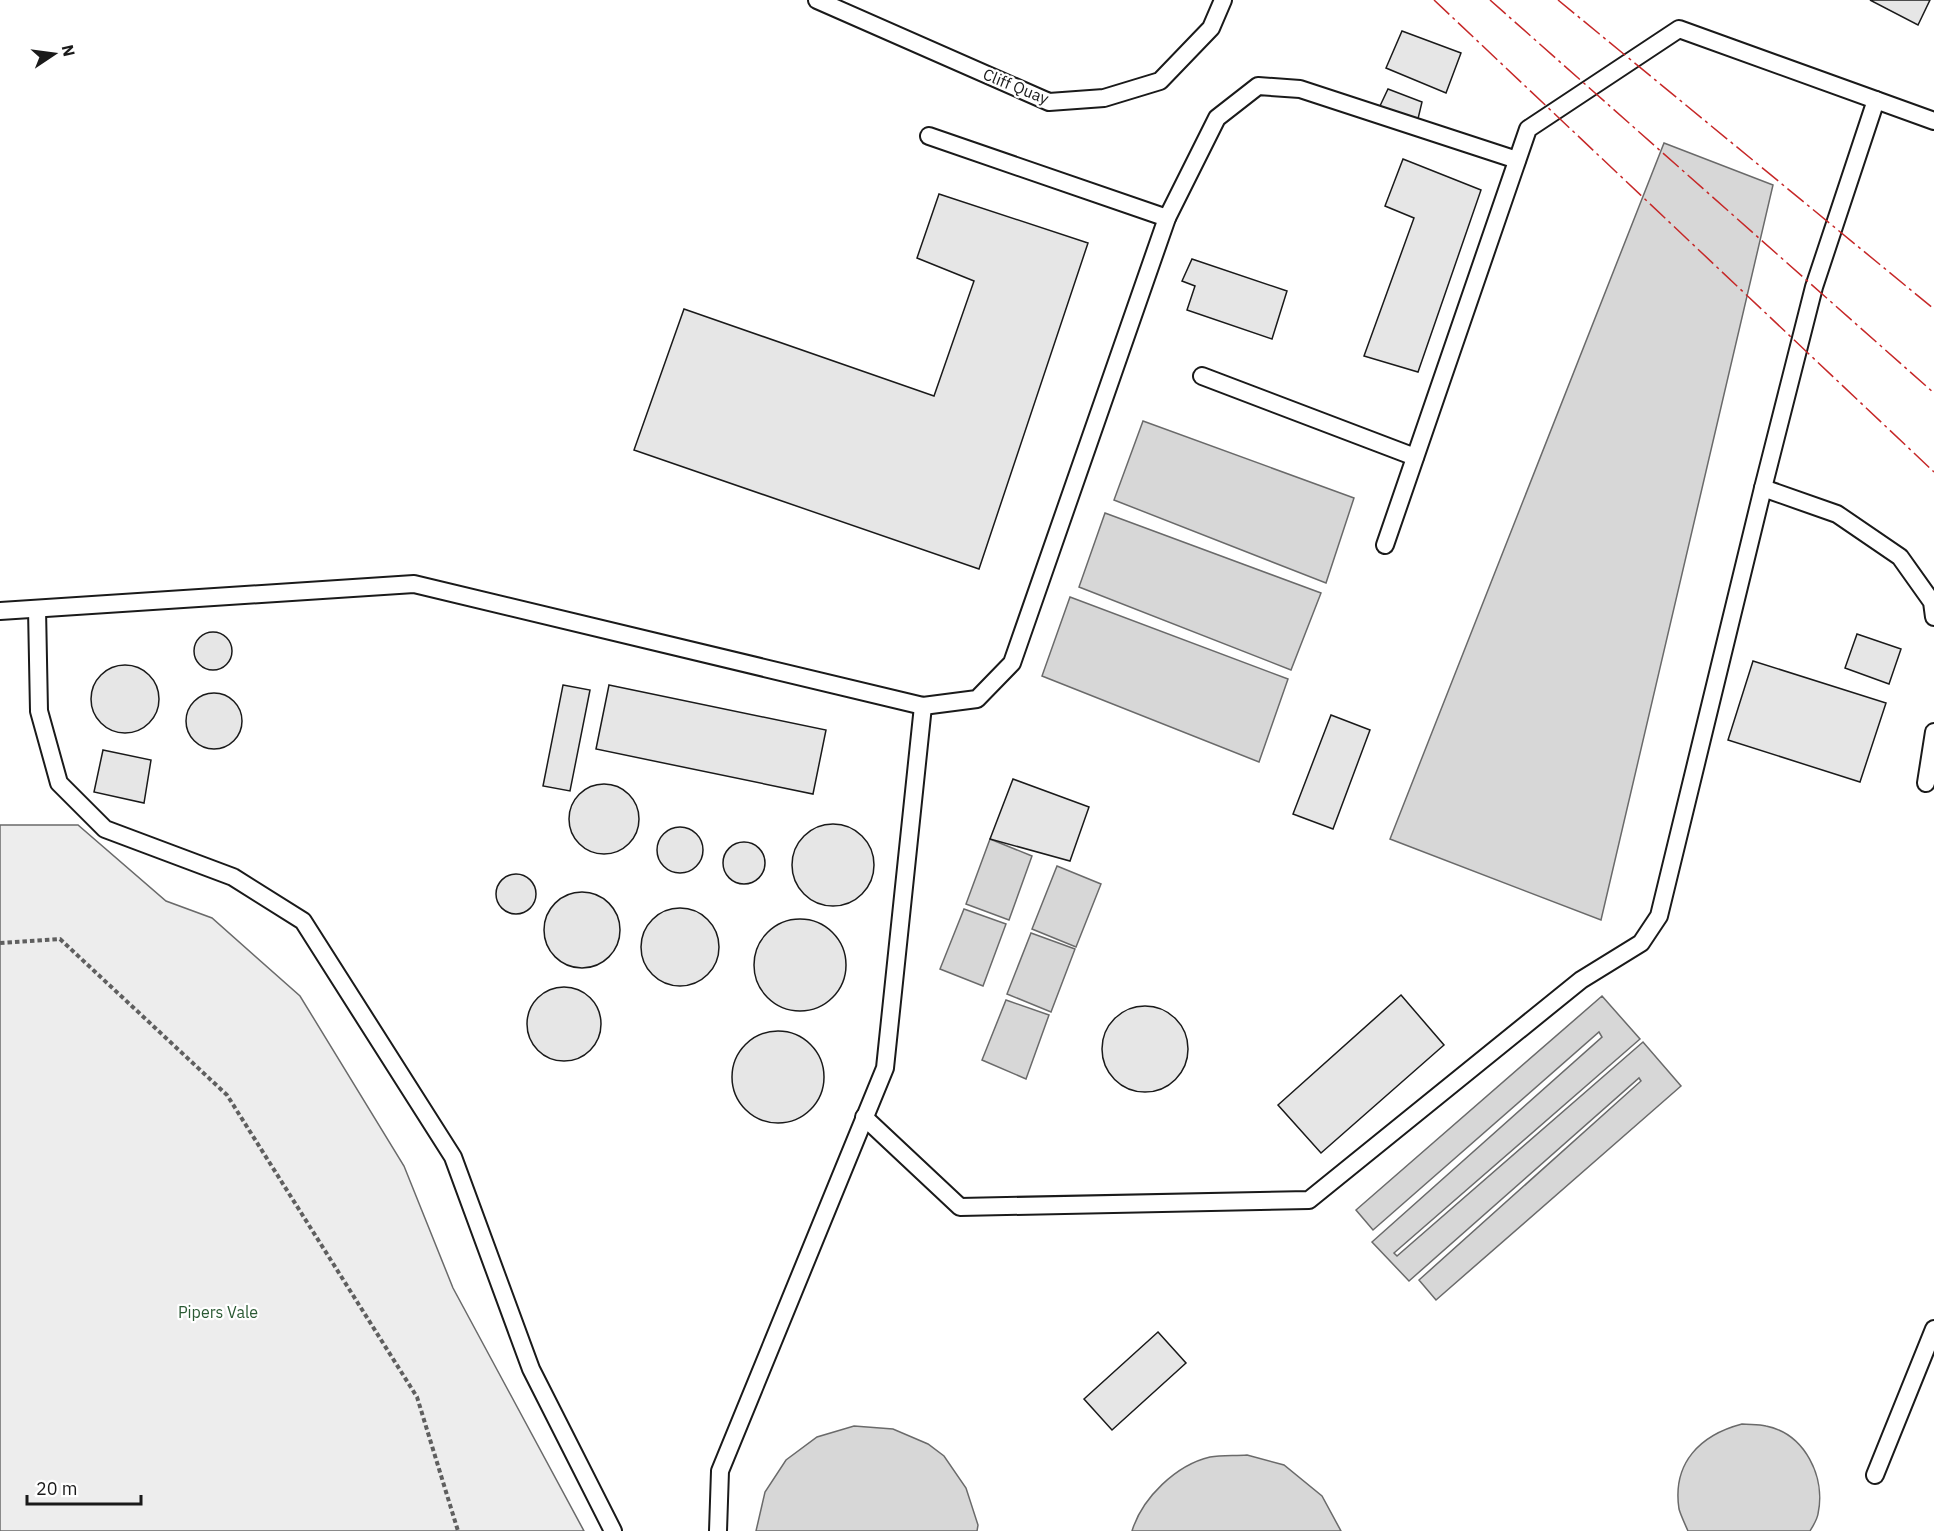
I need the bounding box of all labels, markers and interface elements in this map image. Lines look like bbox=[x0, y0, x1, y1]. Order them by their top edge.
north arrow bbox=[24, 24, 84, 84]
text: N bbox=[58, 43, 80, 59]
street label: Cliff Quay bbox=[980, 64, 1052, 108]
park label: Pipers Vale bbox=[178, 1302, 258, 1322]
scale bar bbox=[27, 1468, 141, 1506]
text: 20 m bbox=[36, 1477, 78, 1500]

